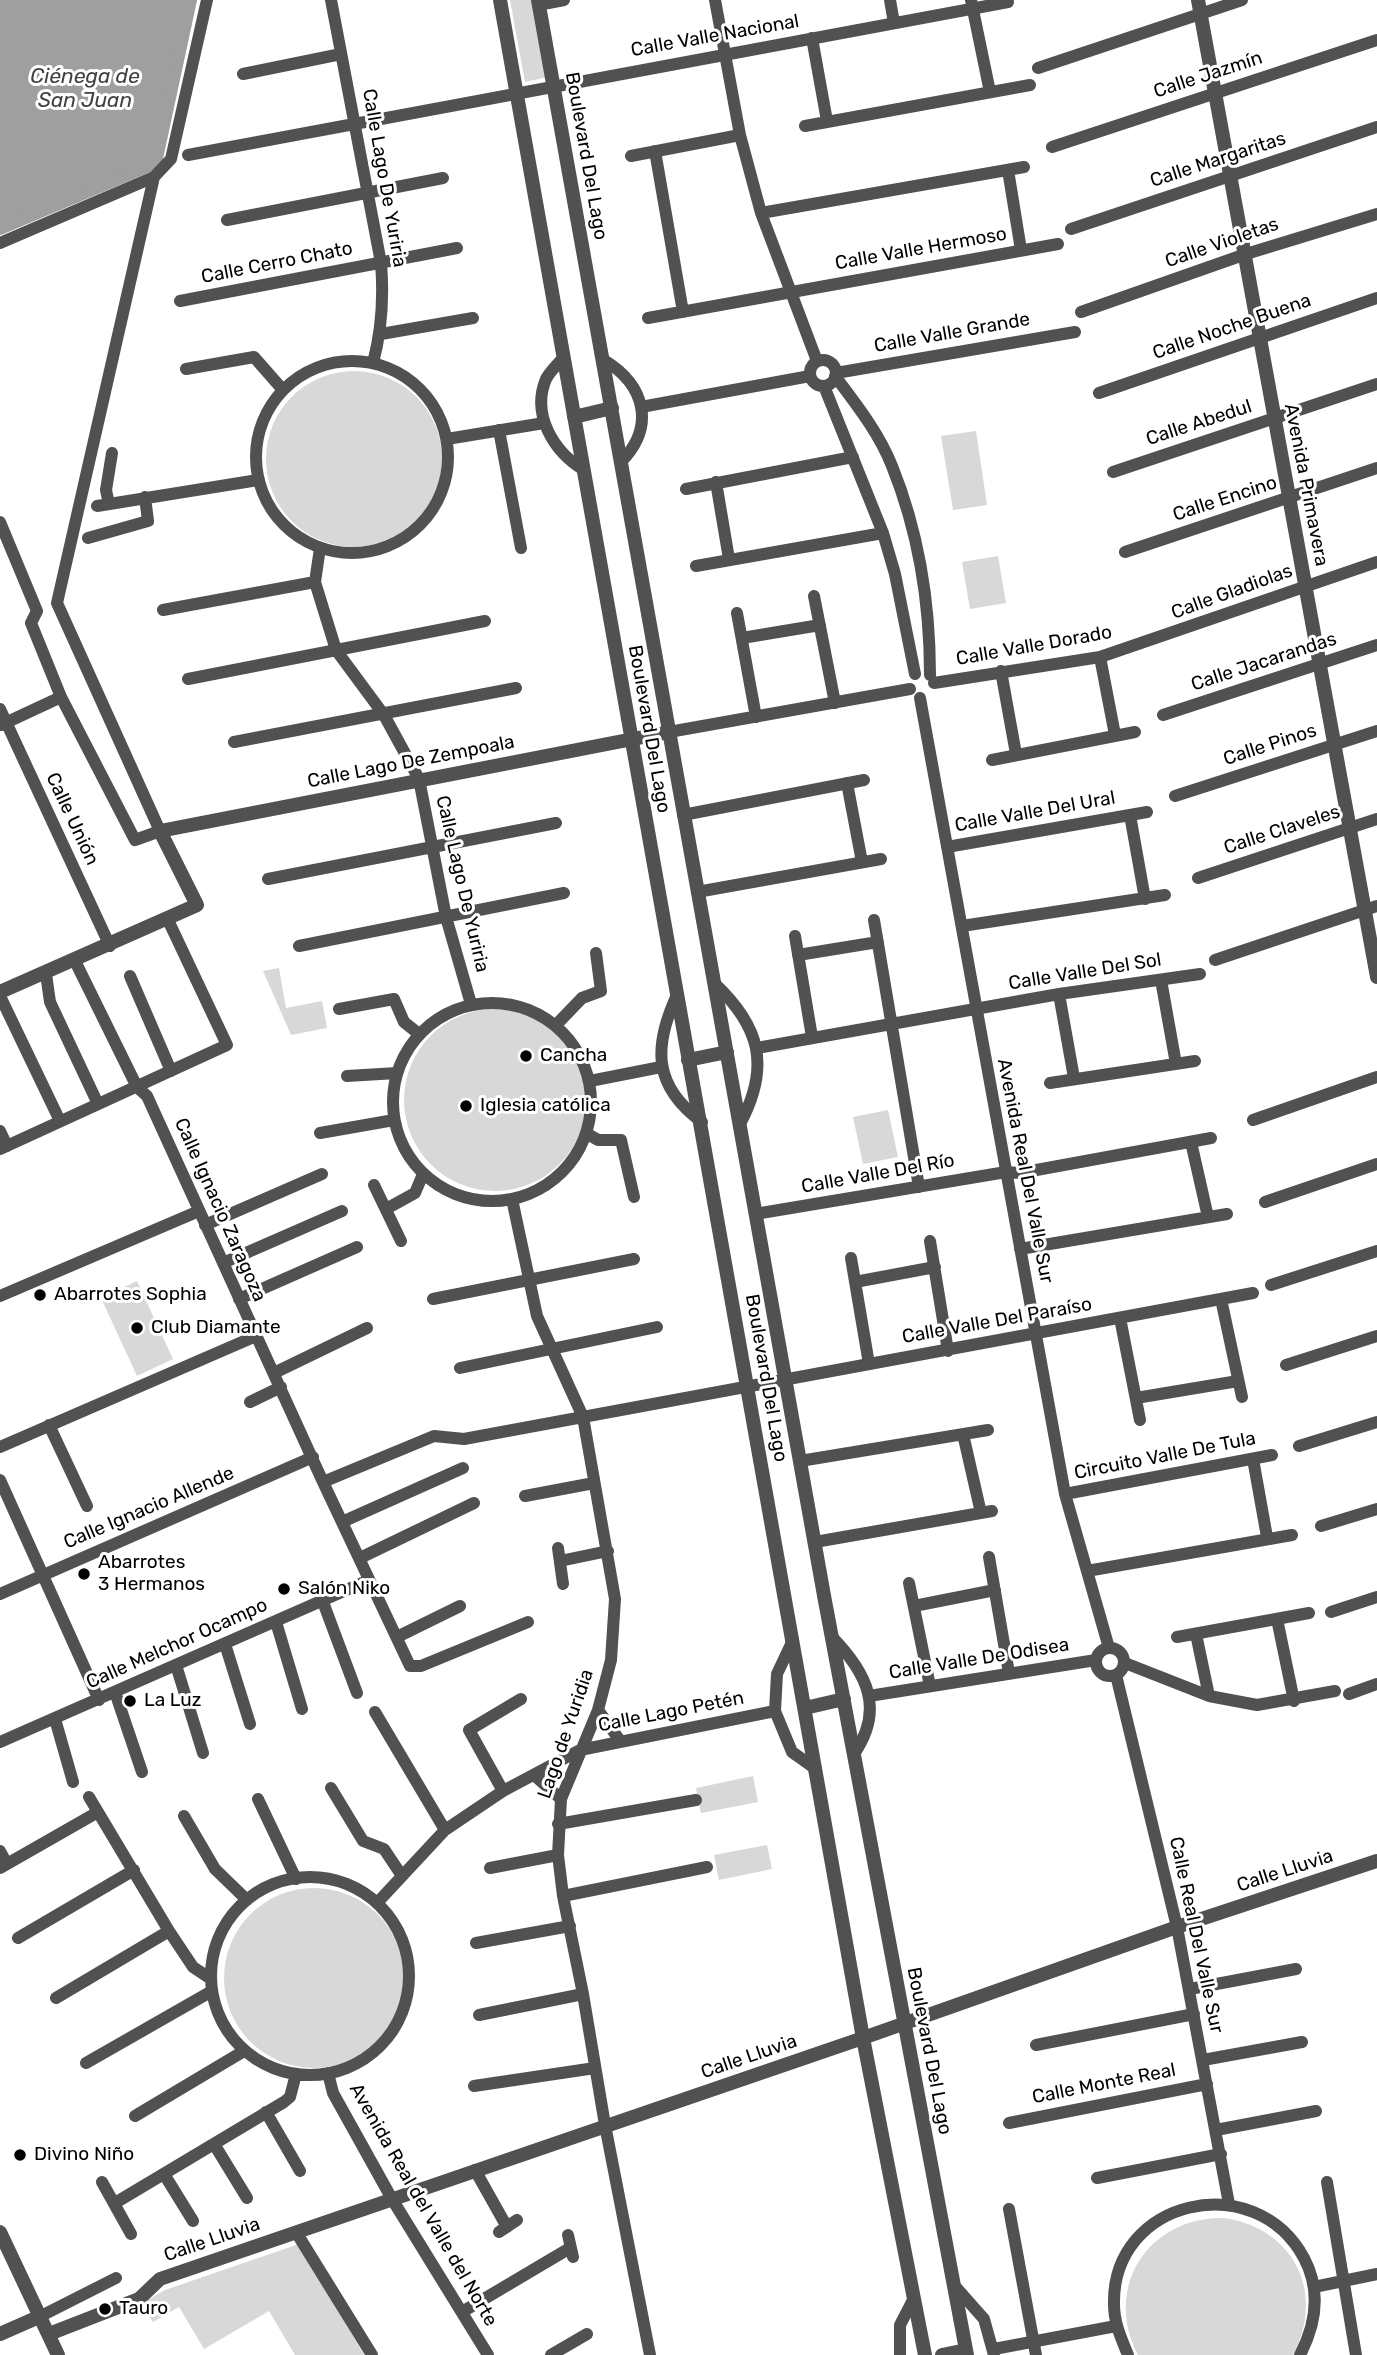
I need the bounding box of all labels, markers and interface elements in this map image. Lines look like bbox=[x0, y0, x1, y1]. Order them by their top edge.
street label: Calle Valle Nacional bbox=[629, 10, 801, 62]
street label: Calle Jazmín bbox=[1151, 47, 1265, 103]
water label: Ciénega de San Juan bbox=[30, 64, 140, 114]
street label: Boulevard Del Lago bbox=[560, 70, 612, 242]
street label: Calle Lago De Yuriria bbox=[357, 87, 411, 269]
street label: Calle Margaritas bbox=[1147, 127, 1289, 193]
street label: Calle Violetas bbox=[1162, 213, 1282, 273]
street label: Calle Valle Hermoso bbox=[833, 223, 1009, 275]
street label: Calle Cerro Chato bbox=[199, 237, 355, 289]
street label: Calle Noche Buena bbox=[1150, 289, 1314, 365]
street label: Calle Valle Grande bbox=[872, 308, 1032, 358]
street label: Calle Abedul bbox=[1143, 395, 1255, 451]
street label: Avenida Primavera bbox=[1279, 402, 1333, 568]
street label: Calle Encino bbox=[1170, 471, 1280, 527]
street label: Calle Gladiolas bbox=[1168, 560, 1296, 624]
street label: Calle Valle Dorado bbox=[954, 621, 1114, 671]
street label: Calle Jacarandas bbox=[1188, 628, 1340, 696]
street label: Boulevard Del Lago bbox=[623, 643, 675, 815]
street label: Calle Pinos bbox=[1221, 719, 1319, 771]
street label: Calle Lago De Zempoala bbox=[305, 731, 517, 793]
street label: Calle Unión bbox=[41, 769, 103, 869]
street label: Calle Valle Del Ural bbox=[953, 787, 1117, 837]
street label: Calle Lago De Yuriria bbox=[431, 793, 493, 975]
street label: Calle Claveles bbox=[1221, 800, 1343, 860]
street label: Calle Valle Del Sol bbox=[1007, 949, 1163, 995]
place label: Cancha bbox=[540, 1045, 607, 1067]
marker: Cancha bbox=[518, 1048, 534, 1064]
street label: Avenida Real Del Valle Sur bbox=[992, 1057, 1058, 1285]
place label: Iglesia católica bbox=[480, 1095, 611, 1117]
marker: Iglesia católica bbox=[458, 1098, 474, 1114]
street label: Calle Ignacio Zaragoza bbox=[169, 1115, 271, 1305]
street label: Calle Valle Del Río bbox=[800, 1149, 956, 1199]
place label: Abarrotes Sophia bbox=[54, 1284, 207, 1306]
marker: Abarrotes Sophia bbox=[32, 1287, 48, 1303]
street label: Boulevard Del Lago bbox=[740, 1292, 792, 1464]
street label: Calle Valle Del Paraíso bbox=[900, 1293, 1094, 1349]
place label: Club Diamante bbox=[151, 1317, 281, 1339]
marker: Club Diamante bbox=[129, 1320, 145, 1336]
street label: Circuito Valle De Tula bbox=[1072, 1427, 1258, 1485]
street label: Calle Ignacio Allende bbox=[60, 1462, 238, 1554]
place label: Abarrotes 3 Hermanos bbox=[98, 1552, 205, 1596]
marker: Abarrotes 3 Hermanos bbox=[76, 1566, 92, 1582]
place label: Salón Niko bbox=[298, 1578, 390, 1600]
marker: Salón Niko bbox=[276, 1581, 292, 1597]
street label: Calle Melchor Ocampo bbox=[83, 1594, 271, 1694]
street label: Calle Valle De Odisea bbox=[887, 1634, 1071, 1684]
street label: Lago de Yuridia bbox=[533, 1666, 599, 1802]
street label: Calle Lago Petén bbox=[596, 1687, 746, 1737]
place label: La Luz bbox=[144, 1690, 201, 1712]
marker: La Luz bbox=[122, 1693, 138, 1709]
street label: Calle Real Del Valle Sur bbox=[1164, 1835, 1228, 2035]
street label: Calle Lluvia bbox=[1234, 1845, 1336, 1897]
street label: Boulevard Del Lago bbox=[902, 1965, 956, 2137]
street label: Calle Lluvia bbox=[698, 2030, 800, 2084]
street label: Calle Monte Real bbox=[1030, 2059, 1178, 2109]
street label: Avenida Real del Valle del Norte bbox=[344, 2080, 502, 2330]
place label: Divino Niño bbox=[34, 2144, 134, 2166]
marker: Divino Niño bbox=[12, 2147, 28, 2163]
street label: Calle Lluvia bbox=[161, 2213, 263, 2267]
place label: Tauro bbox=[119, 2298, 168, 2320]
marker: Tauro bbox=[97, 2301, 113, 2317]

